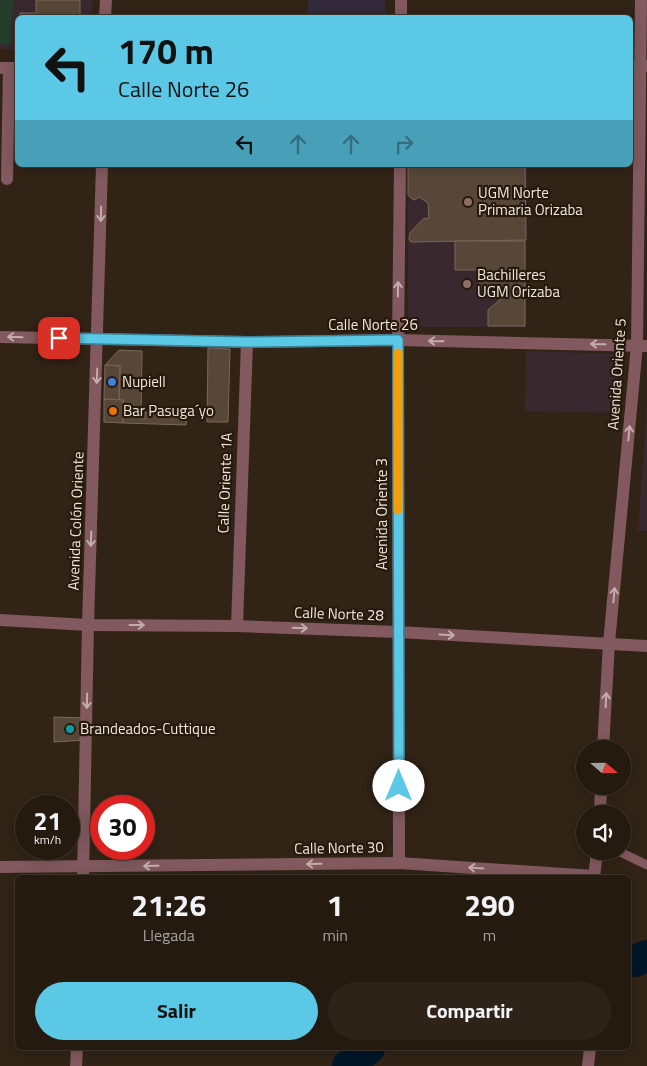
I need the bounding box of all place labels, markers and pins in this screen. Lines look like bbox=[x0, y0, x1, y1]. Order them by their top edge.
place label: UGM Norte Primaria Orizaba bbox=[478, 181, 583, 221]
marker: UGM Norte Primaria Orizaba bbox=[462, 196, 474, 208]
place label: Bachilleres UGM Orizaba bbox=[477, 263, 560, 303]
marker: Bachilleres UGM Orizaba bbox=[461, 278, 473, 290]
pin bbox=[38, 317, 80, 359]
place label: Nupiell bbox=[122, 370, 166, 393]
marker: Nupiell bbox=[106, 376, 118, 388]
place label: Bar Pasuga´yo bbox=[123, 399, 214, 422]
marker: Bar Pasuga´yo bbox=[107, 405, 119, 417]
place label: Brandeados-Cuttique bbox=[80, 717, 215, 740]
marker: Brandeados-Cuttique bbox=[64, 723, 76, 735]

